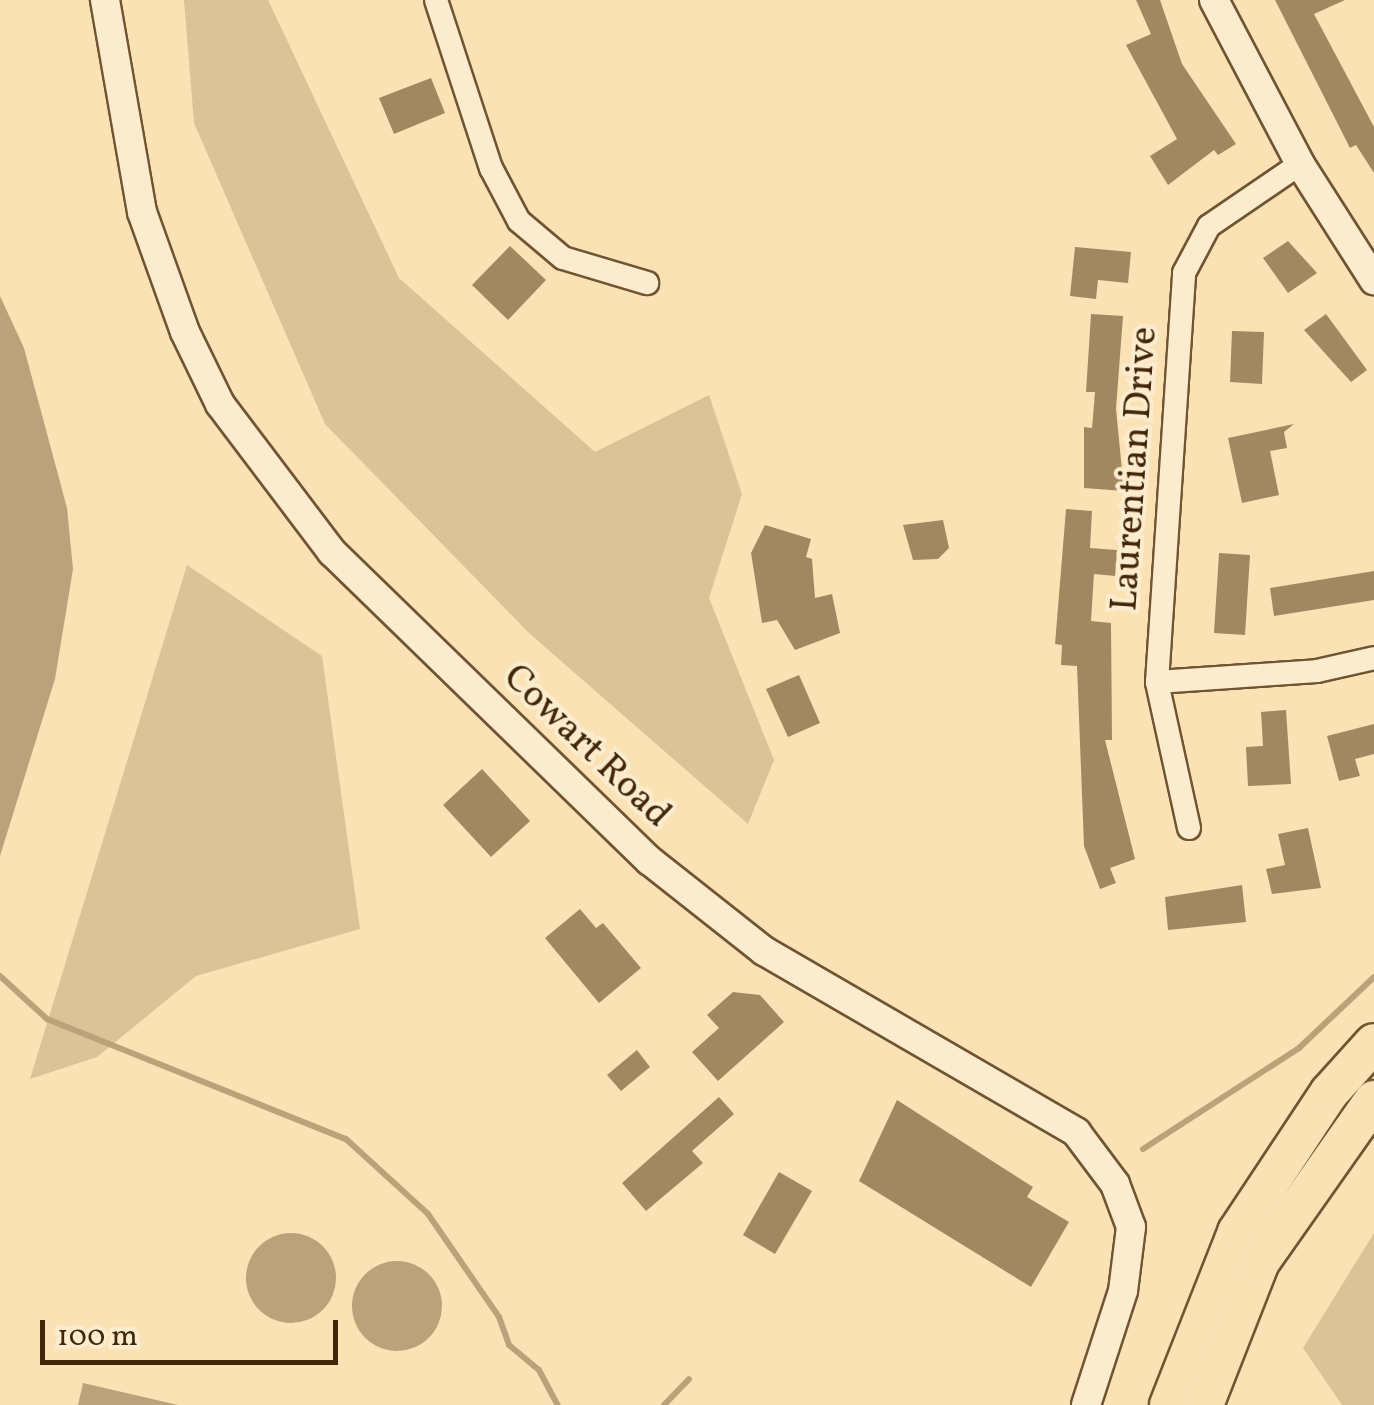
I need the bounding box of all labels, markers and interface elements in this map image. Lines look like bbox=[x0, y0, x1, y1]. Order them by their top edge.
street label: Laurentian Drive bbox=[1103, 325, 1169, 613]
street label: Cowart Road bbox=[493, 656, 679, 838]
scale bar bbox=[45, 1300, 342, 1362]
text: 100 m bbox=[57, 1316, 138, 1358]

